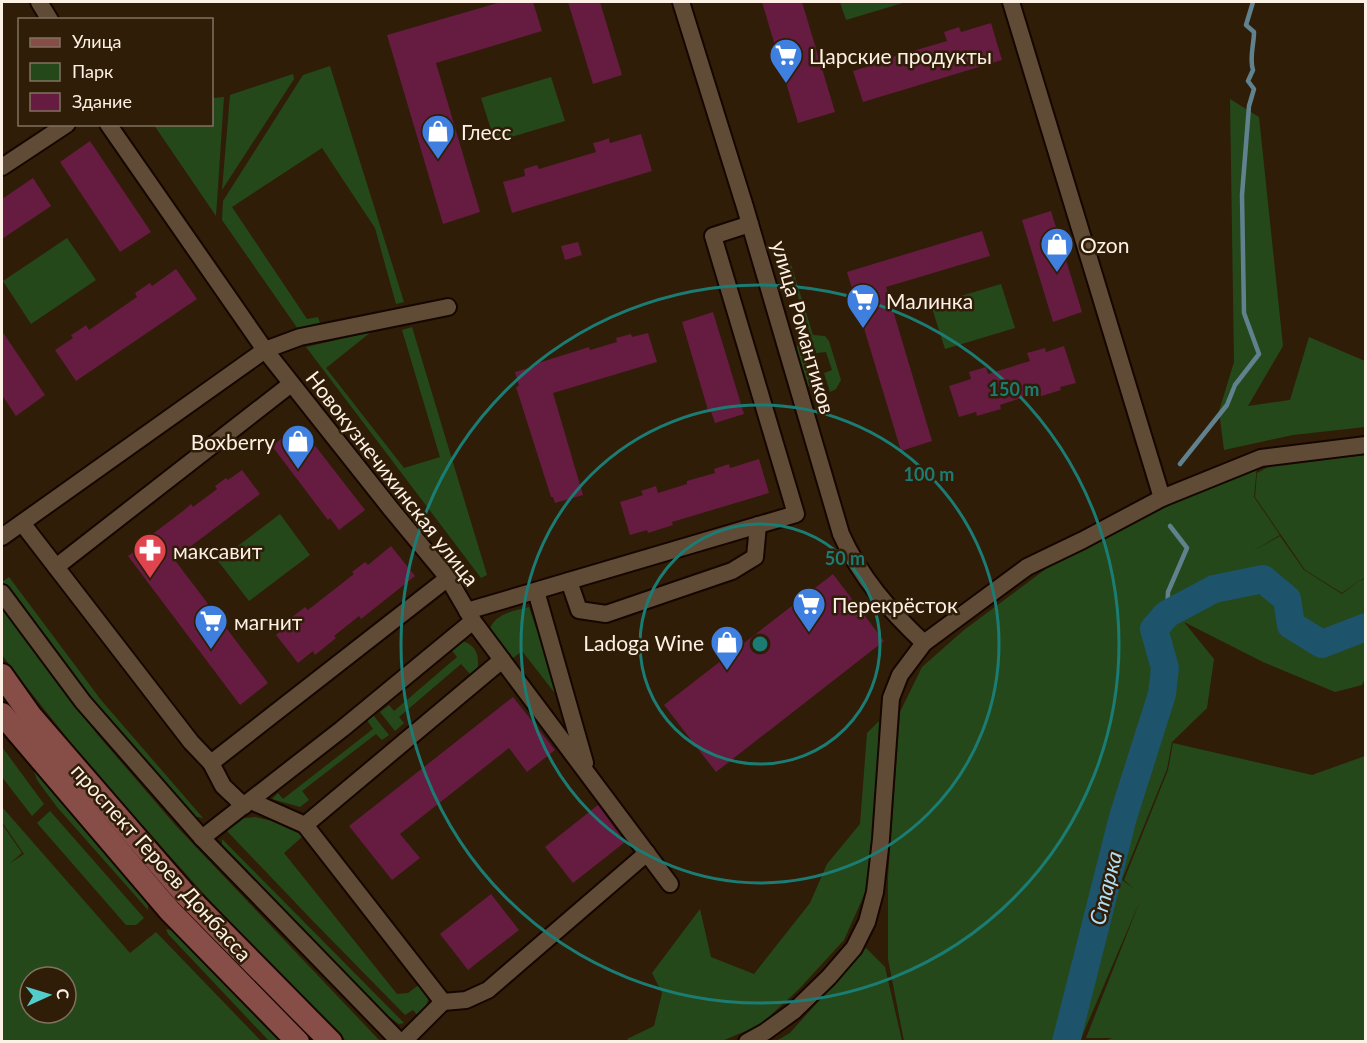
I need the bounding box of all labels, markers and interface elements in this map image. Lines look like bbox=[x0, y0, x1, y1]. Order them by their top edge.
legend bbox=[18, 18, 213, 126]
text: Улица bbox=[72, 30, 122, 52]
supermarket icon: Царские продукты bbox=[768, 37, 804, 84]
place label: Царские продукты bbox=[809, 43, 992, 68]
text: Парк bbox=[72, 60, 114, 82]
text: Здание bbox=[72, 90, 132, 112]
shop icon: Глесс bbox=[420, 113, 456, 160]
place label: Глесс bbox=[461, 119, 511, 144]
shop icon: Ozon bbox=[1039, 226, 1075, 273]
place label: Ozon bbox=[1080, 232, 1130, 257]
street label: улица Романтиков bbox=[767, 237, 841, 417]
supermarket icon: Малинка bbox=[845, 282, 881, 329]
place label: Малинка bbox=[886, 288, 973, 313]
street label: Новокузнечихинская улица bbox=[301, 366, 485, 590]
text: 150 m bbox=[989, 378, 1039, 400]
shop icon: Boxberry bbox=[280, 423, 316, 470]
place label: Boxberry bbox=[191, 429, 275, 454]
text: 100 m bbox=[904, 463, 954, 485]
pharmacy icon: максавит bbox=[132, 532, 168, 579]
place label: максавит bbox=[173, 538, 263, 563]
text: 50 m bbox=[825, 547, 865, 569]
supermarket icon: Перекрёсток bbox=[791, 586, 827, 633]
place label: Перекрёсток bbox=[832, 592, 958, 617]
supermarket icon: магнит bbox=[193, 603, 229, 650]
place label: магнит bbox=[234, 609, 303, 634]
shop icon: Ladoga Wine bbox=[709, 624, 745, 671]
place label: Ladoga Wine bbox=[583, 630, 704, 655]
centre of rings bbox=[750, 634, 770, 654]
street label: проспект Героев Донбасса bbox=[67, 758, 257, 966]
water label: Старка bbox=[1083, 848, 1127, 928]
north arrow bbox=[18, 965, 78, 1025]
text: С bbox=[54, 988, 73, 1000]

